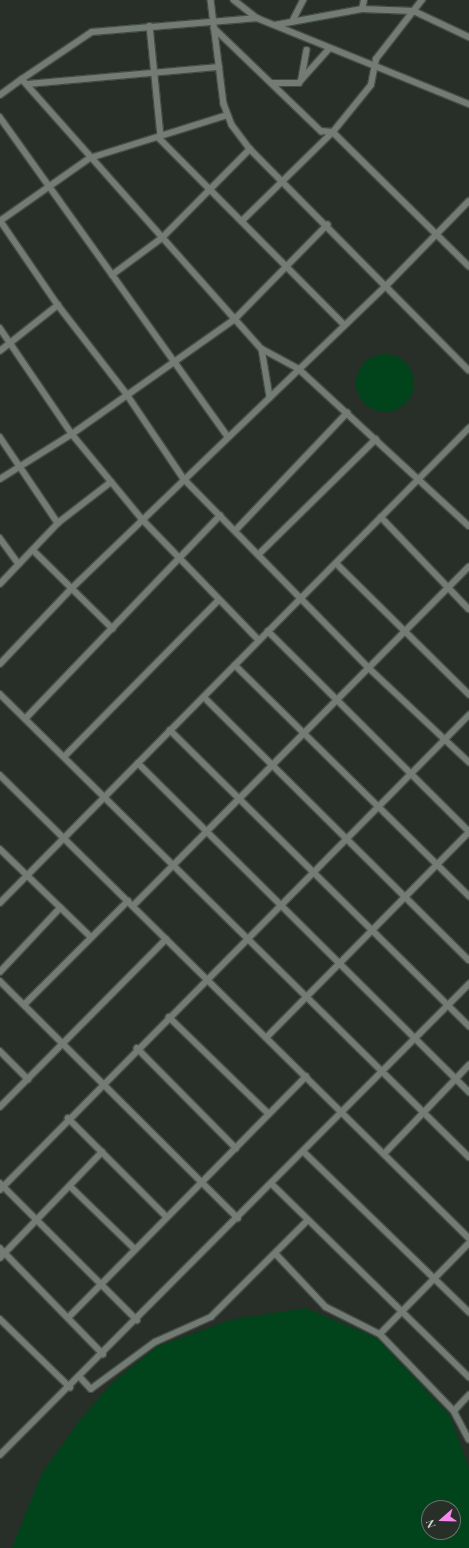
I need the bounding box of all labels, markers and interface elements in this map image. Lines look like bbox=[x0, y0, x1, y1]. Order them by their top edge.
north arrow bbox=[421, 1500, 461, 1540]
text: N bbox=[422, 1518, 439, 1530]

